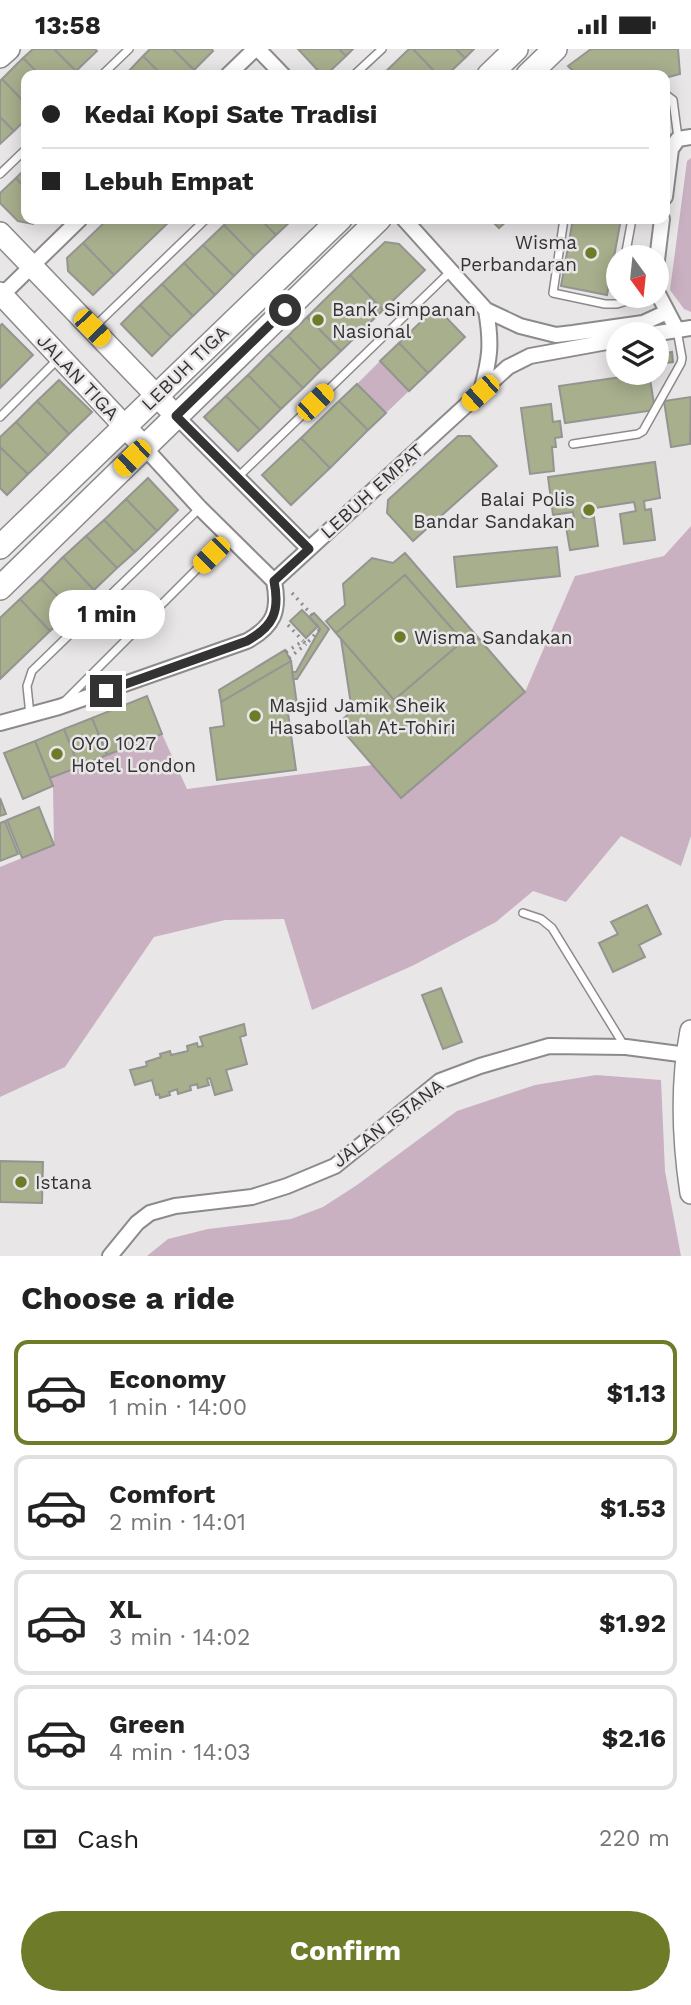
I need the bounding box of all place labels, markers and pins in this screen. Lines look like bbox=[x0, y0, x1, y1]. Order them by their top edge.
place label: Wisma Perbandaran bbox=[460, 231, 577, 276]
marker: Wisma Perbandaran bbox=[583, 245, 599, 261]
place label: Bank Simpanan Nasional bbox=[332, 298, 476, 343]
marker: Bank Simpanan Nasional bbox=[310, 312, 326, 328]
place label: Balai Polis Bandar Sandakan bbox=[413, 488, 575, 533]
marker: Balai Polis Bandar Sandakan bbox=[581, 502, 597, 518]
place label: Wisma Sandakan bbox=[414, 626, 573, 649]
marker: Wisma Sandakan bbox=[392, 629, 408, 645]
place label: Masjid Jamik Sheik Hasabollah At-Tohiri bbox=[269, 694, 455, 739]
marker: Masjid Jamik Sheik Hasabollah At-Tohiri bbox=[247, 708, 263, 724]
place label: OYO 1027 Hotel London bbox=[71, 732, 196, 777]
marker: OYO 1027 Hotel London bbox=[49, 746, 65, 762]
place label: Istana bbox=[35, 1171, 92, 1194]
marker: Istana bbox=[13, 1174, 29, 1190]

